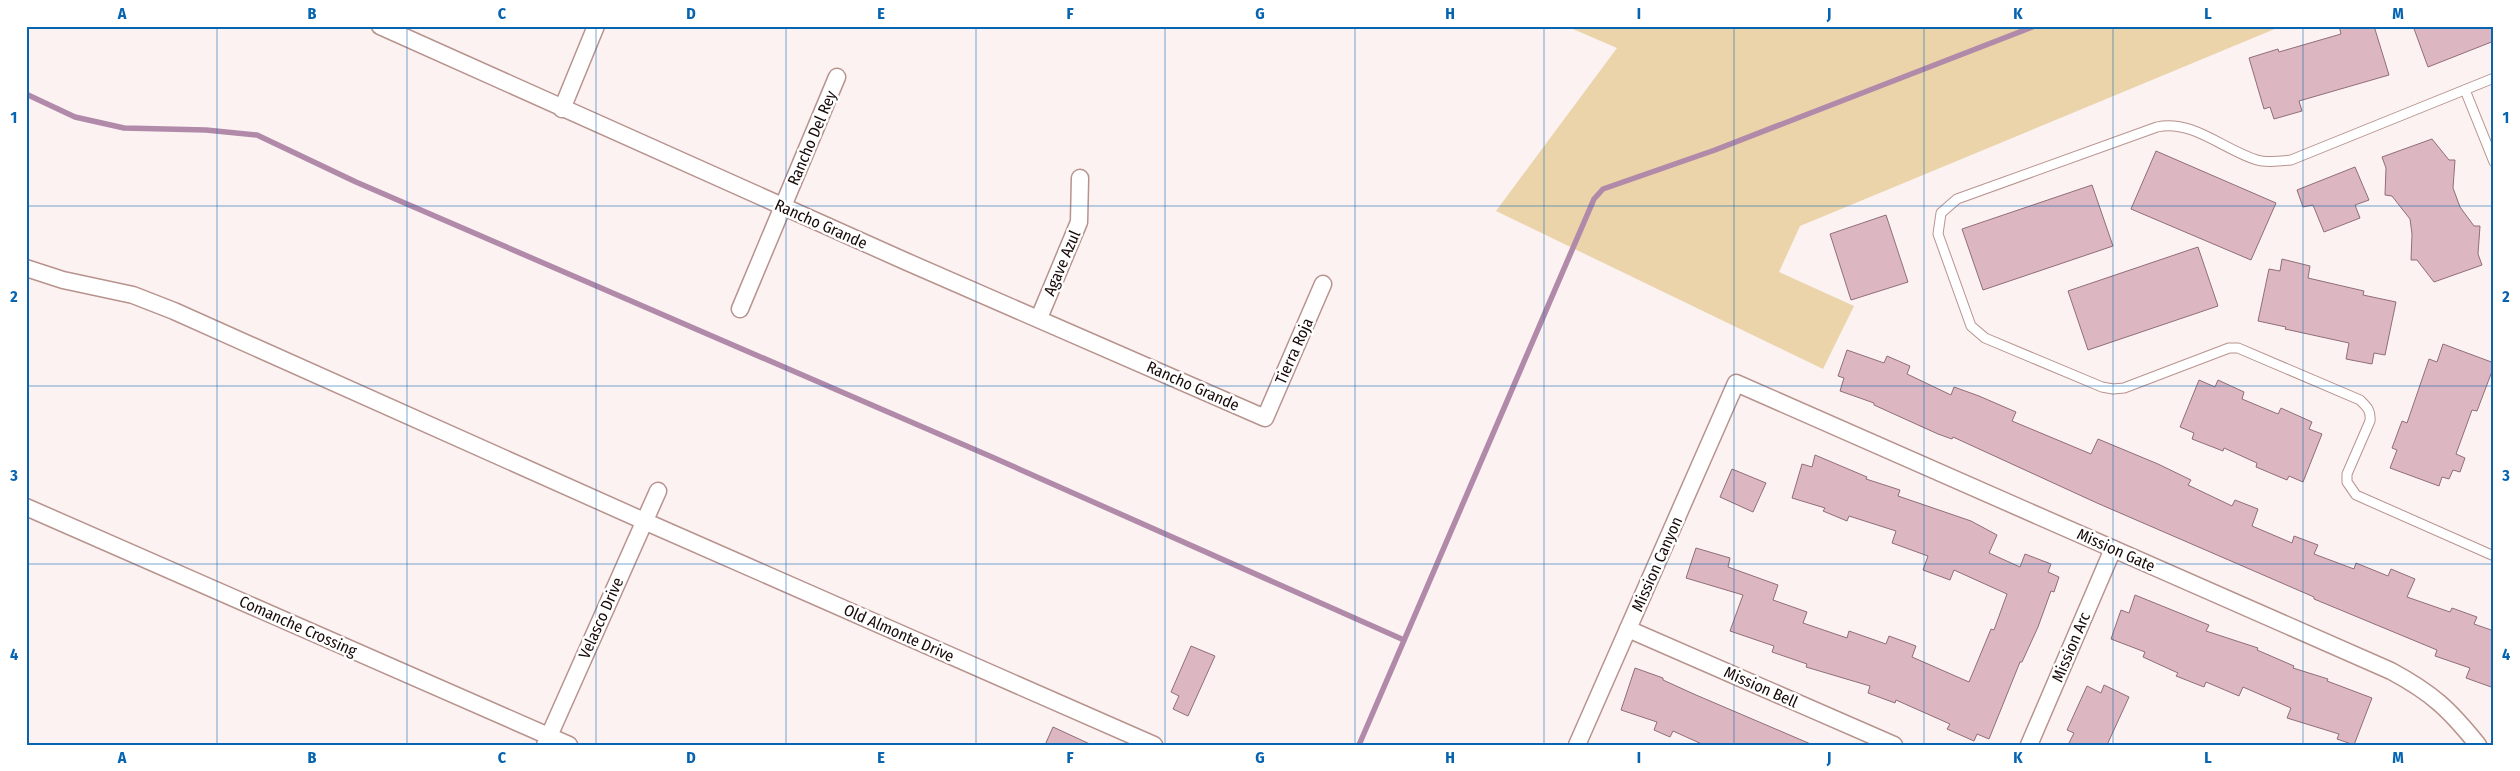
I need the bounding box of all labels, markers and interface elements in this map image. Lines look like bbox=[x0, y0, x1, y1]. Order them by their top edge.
text: A bbox=[117, 4, 127, 23]
text: B bbox=[308, 4, 317, 23]
text: C bbox=[498, 4, 507, 23]
text: D bbox=[686, 4, 696, 23]
text: E bbox=[877, 4, 885, 23]
text: F bbox=[1066, 4, 1074, 23]
text: G bbox=[1255, 4, 1265, 23]
text: H bbox=[1445, 4, 1455, 23]
text: I bbox=[1637, 4, 1641, 23]
text: J bbox=[1826, 4, 1831, 23]
text: K bbox=[2013, 4, 2023, 23]
text: L bbox=[2204, 4, 2212, 23]
text: M bbox=[2392, 4, 2404, 23]
street label: Rancho Del Rey bbox=[784, 87, 841, 188]
text: 1 bbox=[11, 108, 17, 127]
text: 1 bbox=[2503, 108, 2509, 127]
street label: Rancho Grande bbox=[772, 195, 870, 253]
street label: Agave Azul bbox=[1040, 227, 1084, 299]
text: 2 bbox=[9, 287, 18, 306]
text: 2 bbox=[2501, 287, 2510, 306]
street label: Tierra Roja bbox=[1271, 315, 1317, 387]
street label: Rancho Grande bbox=[1144, 357, 1242, 415]
text: 3 bbox=[9, 466, 18, 485]
text: 3 bbox=[2501, 466, 2510, 485]
street label: Mission Canyon bbox=[1628, 514, 1686, 614]
street label: Mission Gate bbox=[2074, 524, 2158, 576]
street label: Velasco Drive bbox=[575, 574, 627, 662]
street label: Comanche Crossing bbox=[236, 592, 360, 661]
street label: Old Almonte Drive bbox=[841, 600, 957, 666]
street label: Mission Arc bbox=[2048, 609, 2094, 685]
text: 4 bbox=[10, 645, 18, 664]
text: 4 bbox=[2502, 645, 2510, 664]
street label: Mission Bell bbox=[1721, 662, 1801, 712]
text: A bbox=[117, 748, 127, 767]
text: B bbox=[308, 748, 317, 767]
text: C bbox=[498, 748, 507, 767]
text: D bbox=[686, 748, 696, 767]
text: E bbox=[877, 748, 885, 767]
text: F bbox=[1066, 748, 1074, 767]
text: G bbox=[1255, 748, 1265, 767]
text: H bbox=[1445, 748, 1455, 767]
text: I bbox=[1637, 748, 1641, 767]
text: J bbox=[1826, 748, 1831, 767]
text: K bbox=[2013, 748, 2023, 767]
text: L bbox=[2204, 748, 2212, 767]
text: M bbox=[2392, 748, 2404, 767]

